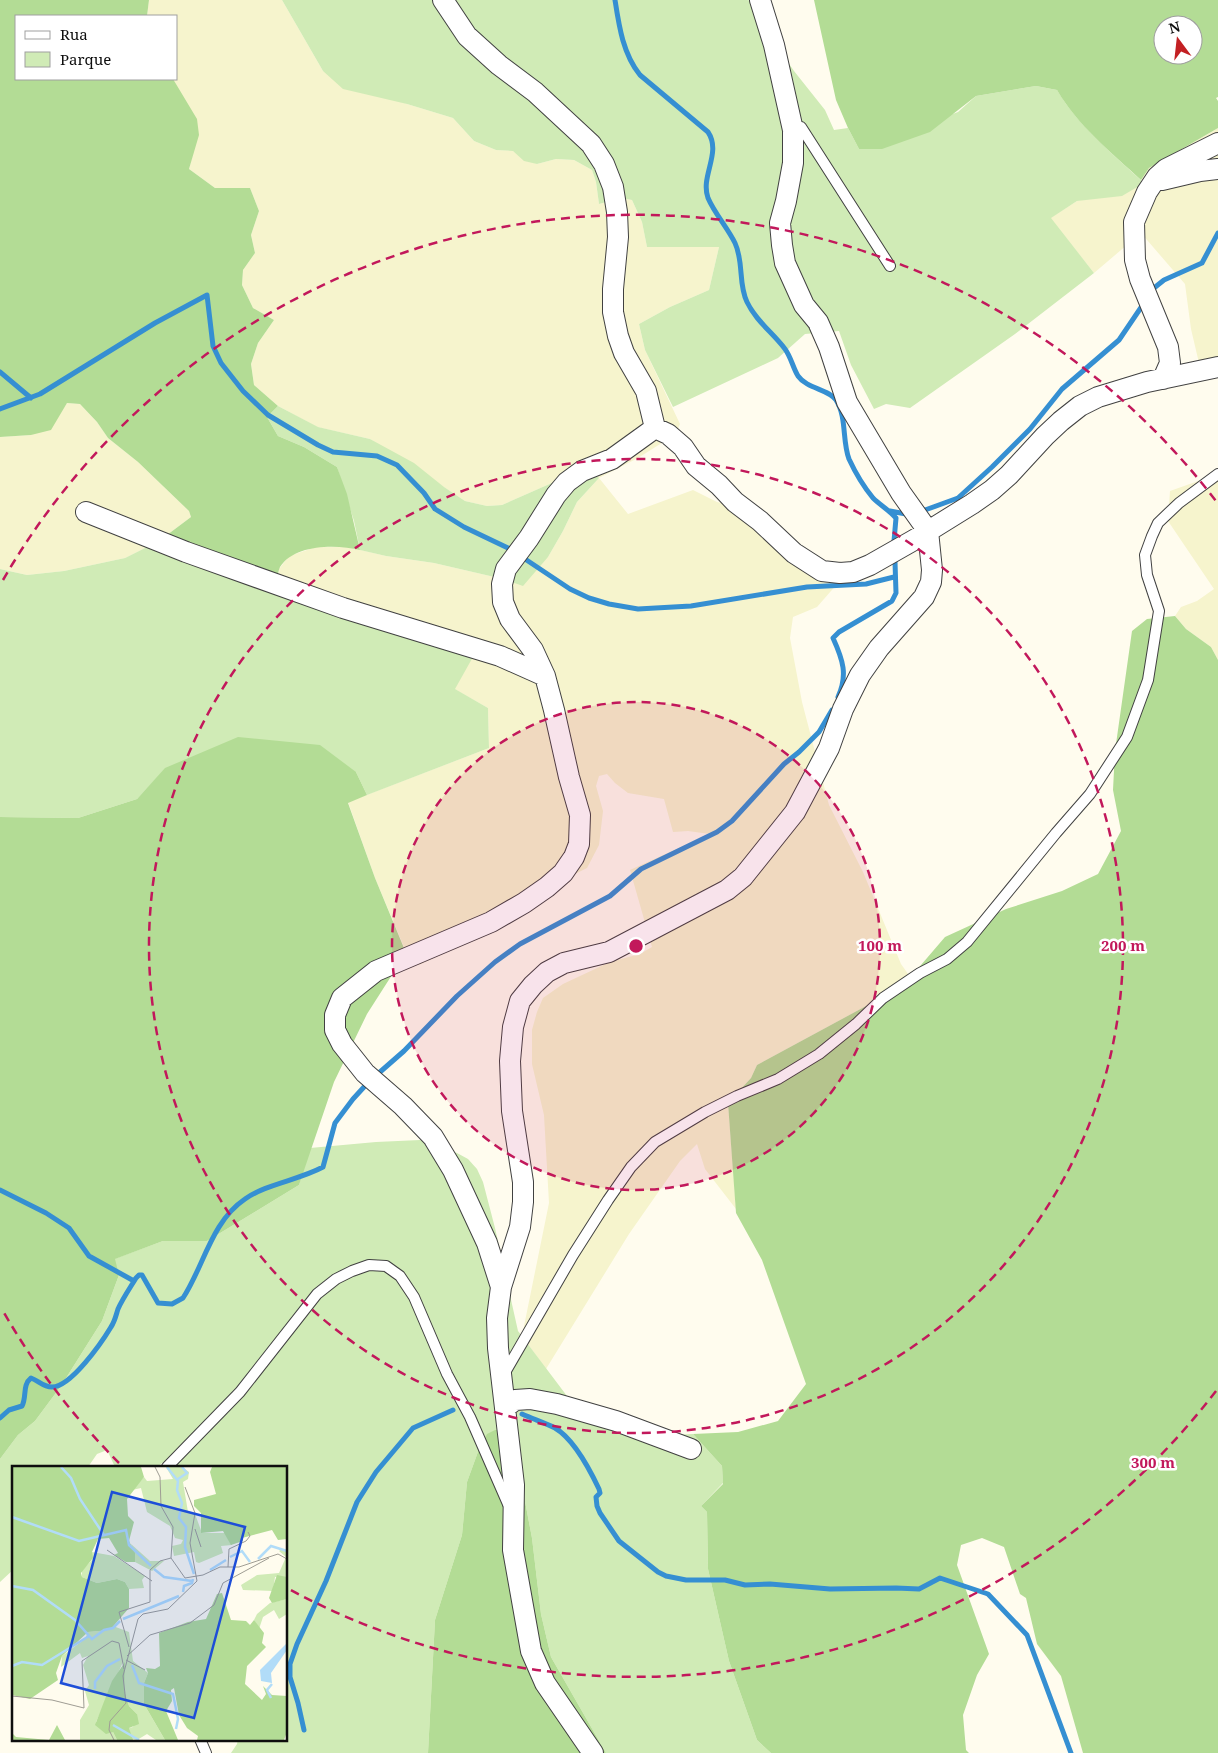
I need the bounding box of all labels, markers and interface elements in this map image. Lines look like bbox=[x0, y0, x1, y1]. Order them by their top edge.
legend bbox=[15, 15, 178, 80]
north arrow bbox=[1153, 15, 1203, 65]
text: N bbox=[1167, 16, 1182, 38]
text: Rua bbox=[60, 24, 88, 44]
text: Parque bbox=[60, 49, 111, 69]
text: 100 m bbox=[858, 935, 902, 955]
text: 200 m bbox=[1101, 935, 1145, 955]
centre of rings bbox=[627, 937, 645, 955]
text: 300 m bbox=[1131, 1452, 1175, 1472]
inset map bbox=[12, 1466, 288, 1740]

